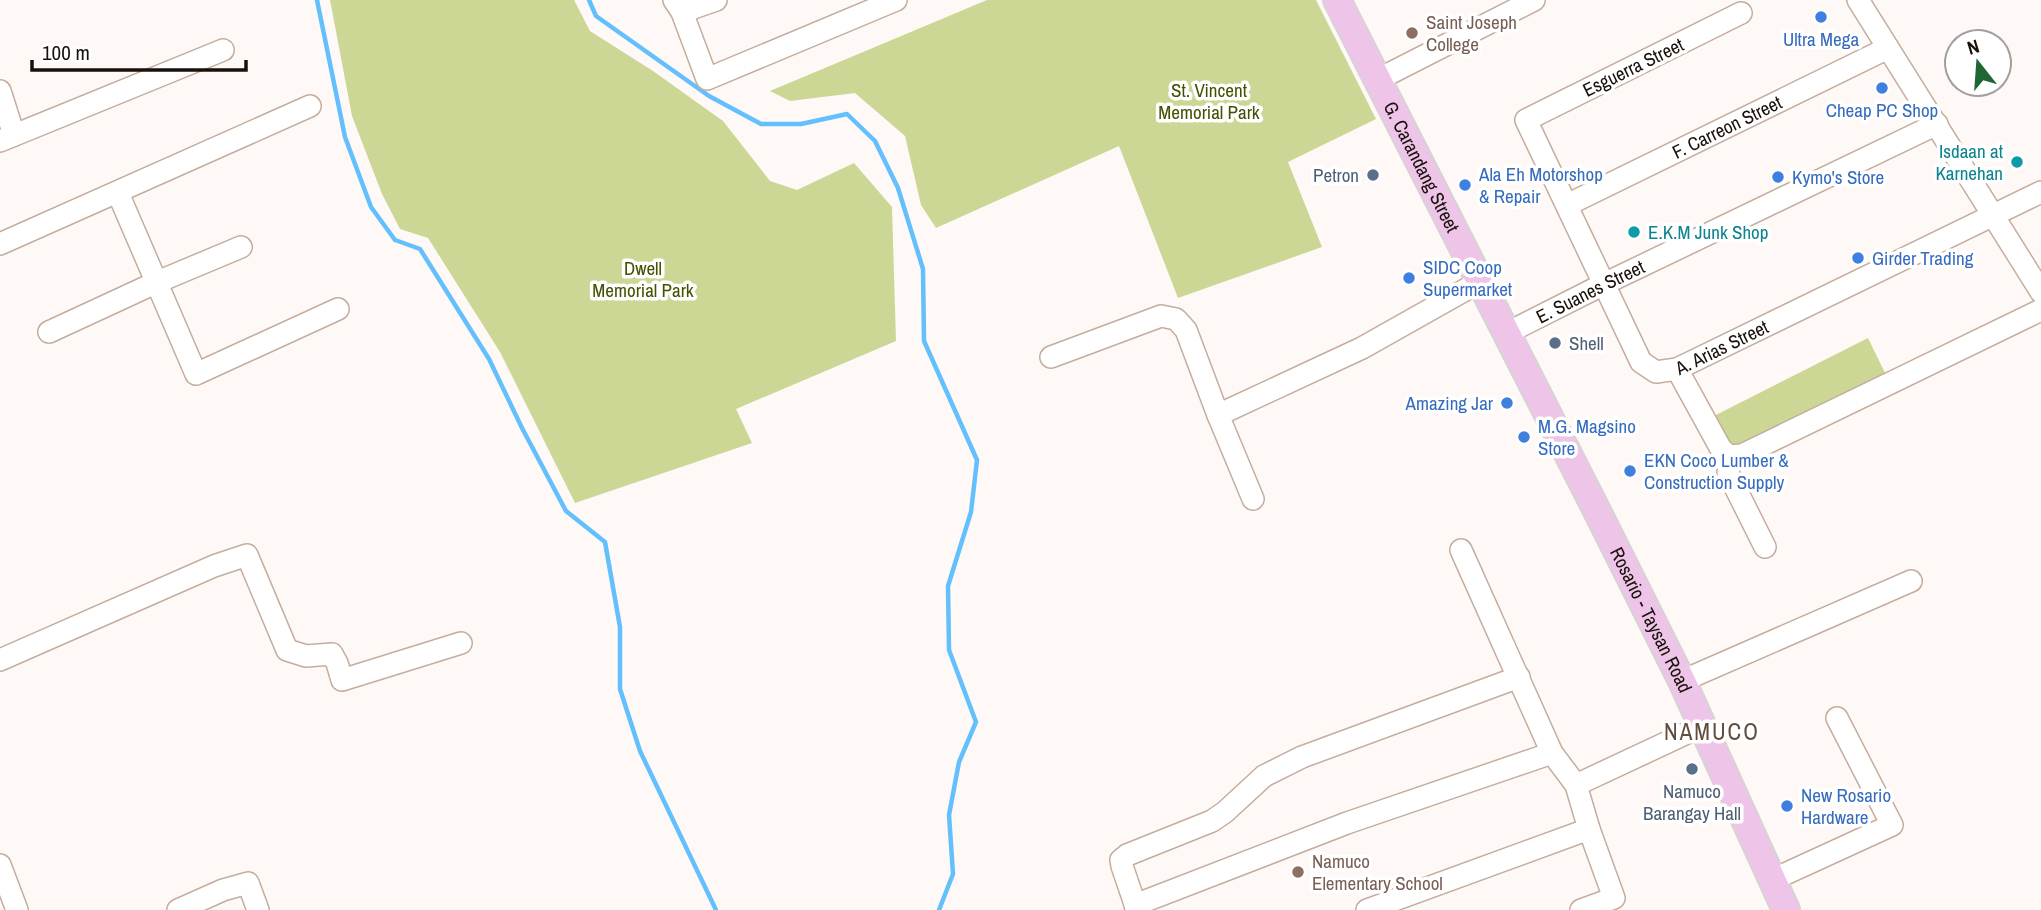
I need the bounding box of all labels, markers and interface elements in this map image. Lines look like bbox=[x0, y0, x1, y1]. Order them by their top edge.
place label: Saint Joseph College bbox=[1426, 9, 1517, 57]
marker: Ultra Mega bbox=[1813, 9, 1829, 25]
marker: Saint Joseph College bbox=[1404, 25, 1420, 41]
place label: Ultra Mega bbox=[1783, 26, 1859, 52]
scale bar bbox=[32, 28, 245, 72]
north arrow bbox=[1943, 28, 2013, 98]
street label: Esguerra Street bbox=[1578, 31, 1688, 103]
text: N bbox=[1964, 33, 1982, 61]
text: 100 m bbox=[42, 38, 90, 67]
park label: St. Vincent Memorial Park bbox=[1158, 77, 1260, 125]
marker: Cheap PC Shop bbox=[1874, 80, 1890, 96]
street label: F. Carreon Street bbox=[1668, 89, 1787, 165]
street label: G. Carandang Street bbox=[1378, 97, 1466, 237]
place label: Cheap PC Shop bbox=[1826, 97, 1938, 123]
place label: Isdaan at Karnehan bbox=[1935, 138, 2004, 186]
marker: Isdaan at Karnehan bbox=[2009, 154, 2025, 170]
place label: Ala Eh Motorshop & Repair bbox=[1478, 161, 1603, 209]
place label: Petron bbox=[1313, 162, 1359, 188]
place label: Kymo's Store bbox=[1792, 164, 1884, 190]
marker: Petron bbox=[1365, 167, 1381, 183]
marker: Kymo's Store bbox=[1770, 169, 1786, 185]
marker: Ala Eh Motorshop & Repair bbox=[1457, 177, 1473, 193]
place label: E.K.M Junk Shop bbox=[1648, 219, 1768, 245]
marker: E.K.M Junk Shop bbox=[1626, 224, 1642, 240]
place label: Girder Trading bbox=[1872, 245, 1974, 271]
marker: Girder Trading bbox=[1850, 250, 1866, 266]
street label: E. Suanes Street bbox=[1532, 253, 1649, 329]
place label: SIDC Coop Supermarket bbox=[1423, 254, 1513, 302]
park label: Dwell Memorial Park bbox=[592, 255, 694, 303]
marker: SIDC Coop Supermarket bbox=[1401, 270, 1417, 286]
street label: A. Arias Street bbox=[1670, 313, 1773, 381]
place label: Shell bbox=[1569, 330, 1604, 356]
marker: Shell bbox=[1547, 335, 1563, 351]
place label: Amazing Jar bbox=[1405, 390, 1494, 416]
marker: Amazing Jar bbox=[1499, 395, 1515, 411]
place label: M.G. Magsino Store bbox=[1538, 413, 1636, 461]
marker: M.G. Magsino Store bbox=[1516, 429, 1532, 445]
place label: EKN Coco Lumber & Construction Supply bbox=[1644, 447, 1789, 495]
marker: EKN Coco Lumber & Construction Supply bbox=[1622, 463, 1638, 479]
street label: Rosario - Taysan Road bbox=[1604, 543, 1699, 697]
district label: NAMUCO bbox=[1664, 716, 1760, 747]
marker: Namuco Barangay Hall bbox=[1684, 761, 1700, 777]
place label: Namuco Barangay Hall bbox=[1643, 778, 1741, 826]
place label: New Rosario Hardware bbox=[1801, 782, 1891, 830]
marker: New Rosario Hardware bbox=[1779, 798, 1795, 814]
place label: Namuco Elementary School bbox=[1312, 848, 1443, 896]
marker: Namuco Elementary School bbox=[1290, 864, 1306, 880]

